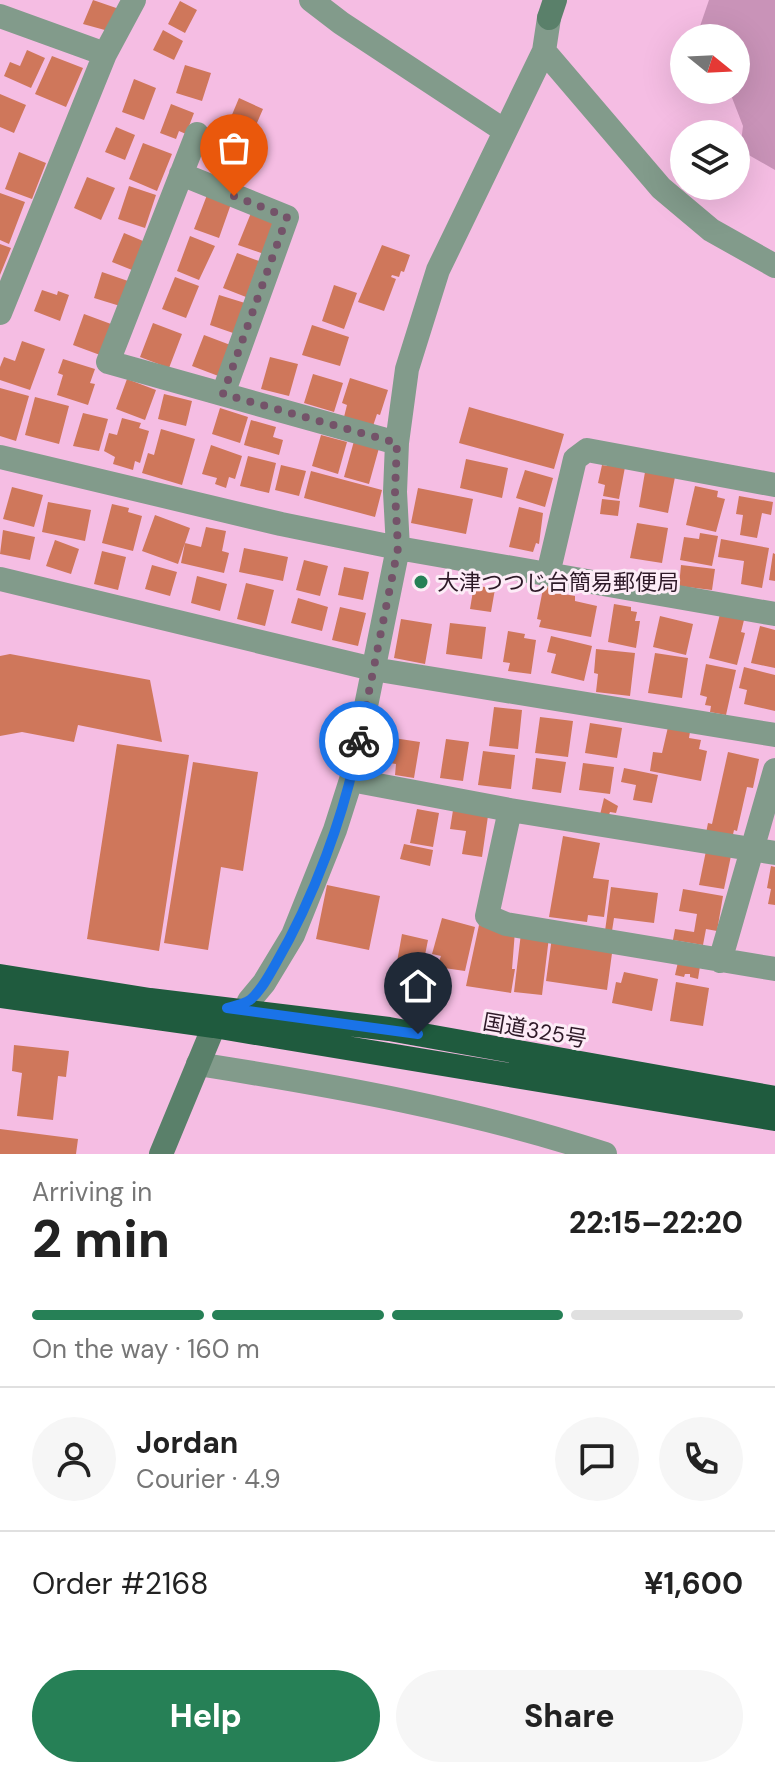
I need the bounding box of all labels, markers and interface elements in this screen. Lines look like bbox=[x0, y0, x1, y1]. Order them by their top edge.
north arrow bbox=[670, 24, 750, 104]
map controls bbox=[670, 24, 750, 200]
pin bbox=[200, 114, 268, 196]
button: layers bbox=[670, 120, 750, 200]
icon: bag bbox=[212, 126, 256, 170]
place label: 大津つつじ台簡易郵便局 bbox=[437, 568, 679, 597]
marker: 大津つつじ台簡易郵便局 bbox=[412, 573, 430, 591]
courier bbox=[319, 701, 399, 781]
icon: bike bbox=[337, 719, 381, 763]
pin bbox=[384, 952, 452, 1034]
icon: home bbox=[396, 964, 440, 1008]
street label: 国道325号 bbox=[481, 1007, 589, 1054]
text: Arriving in bbox=[32, 1175, 152, 1209]
text: 22:15–22:20 bbox=[569, 1203, 743, 1242]
text: 2 min bbox=[32, 1205, 170, 1273]
text: On the way · 160 m bbox=[32, 1332, 260, 1366]
button: person bbox=[32, 1417, 116, 1501]
button: chat bbox=[555, 1417, 639, 1501]
button: phone bbox=[659, 1417, 743, 1501]
text: Jordan bbox=[136, 1423, 238, 1462]
text: Courier · 4.9 bbox=[136, 1462, 281, 1496]
text: Order #2168 bbox=[32, 1564, 209, 1603]
text: ¥1,600 bbox=[644, 1564, 743, 1603]
button: Help bbox=[32, 1670, 380, 1762]
button: Share bbox=[396, 1670, 743, 1762]

